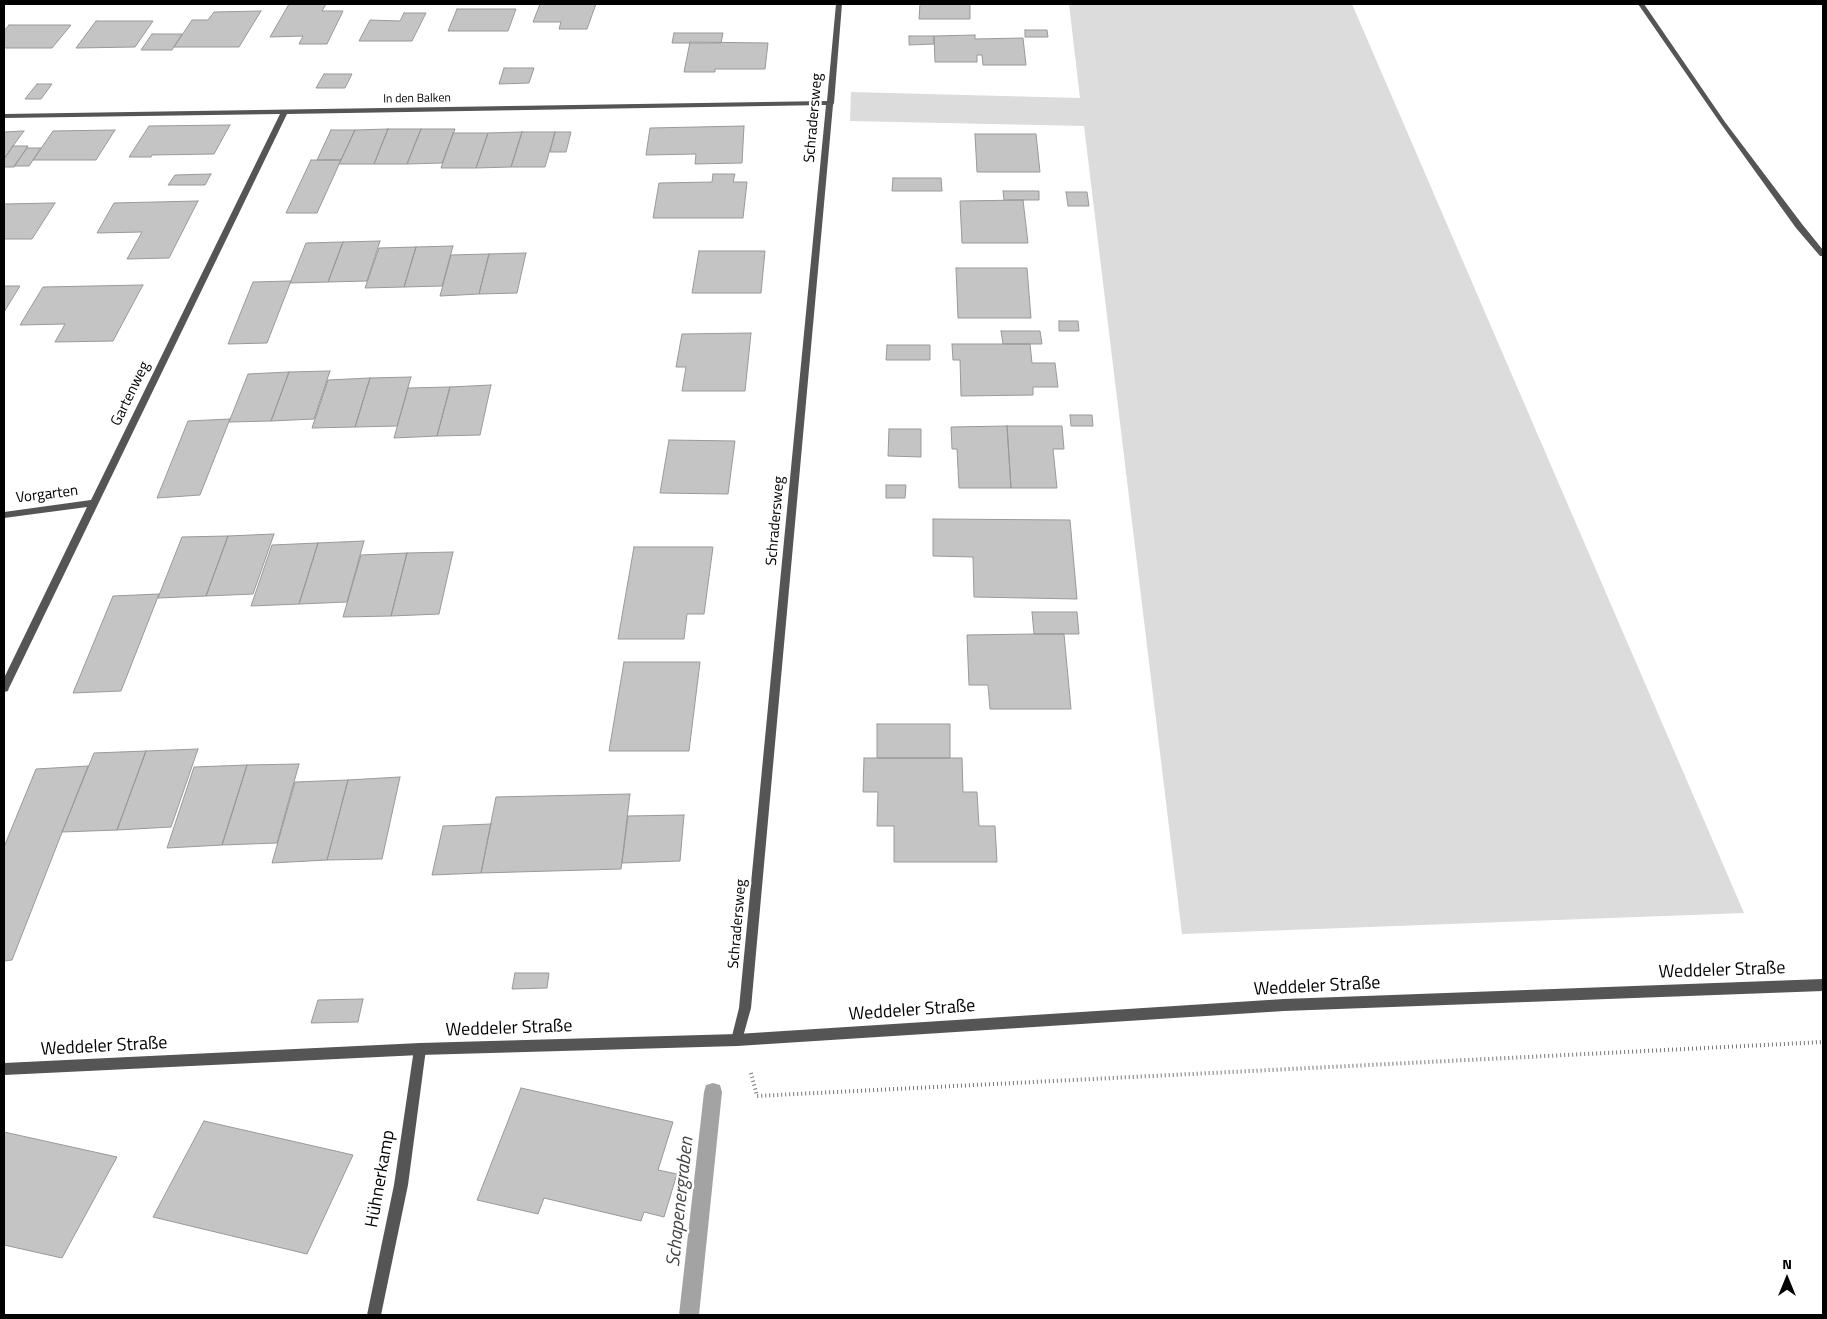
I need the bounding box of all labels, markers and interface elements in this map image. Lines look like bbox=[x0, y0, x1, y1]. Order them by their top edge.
street label: Schradersweg bbox=[801, 73, 827, 163]
street label: In den Balken bbox=[383, 91, 451, 107]
street label: Gartenweg bbox=[108, 359, 154, 429]
street label: Schradersweg bbox=[763, 476, 789, 566]
street label: Vorgarten bbox=[15, 482, 79, 508]
street label: Schradersweg bbox=[725, 879, 751, 969]
street label: Weddeler Straße bbox=[1658, 958, 1786, 984]
street label: Weddeler Straße bbox=[1253, 973, 1381, 1001]
street label: Weddeler Straße bbox=[848, 996, 976, 1026]
street label: Weddeler Straße bbox=[445, 1016, 573, 1042]
street label: Weddeler Straße bbox=[40, 1033, 168, 1061]
street label: Hühnerkamp bbox=[362, 1129, 400, 1229]
water label: Schapenergraben bbox=[663, 1136, 699, 1268]
text: N bbox=[1782, 1253, 1792, 1274]
north arrow bbox=[1762, 1254, 1812, 1304]

